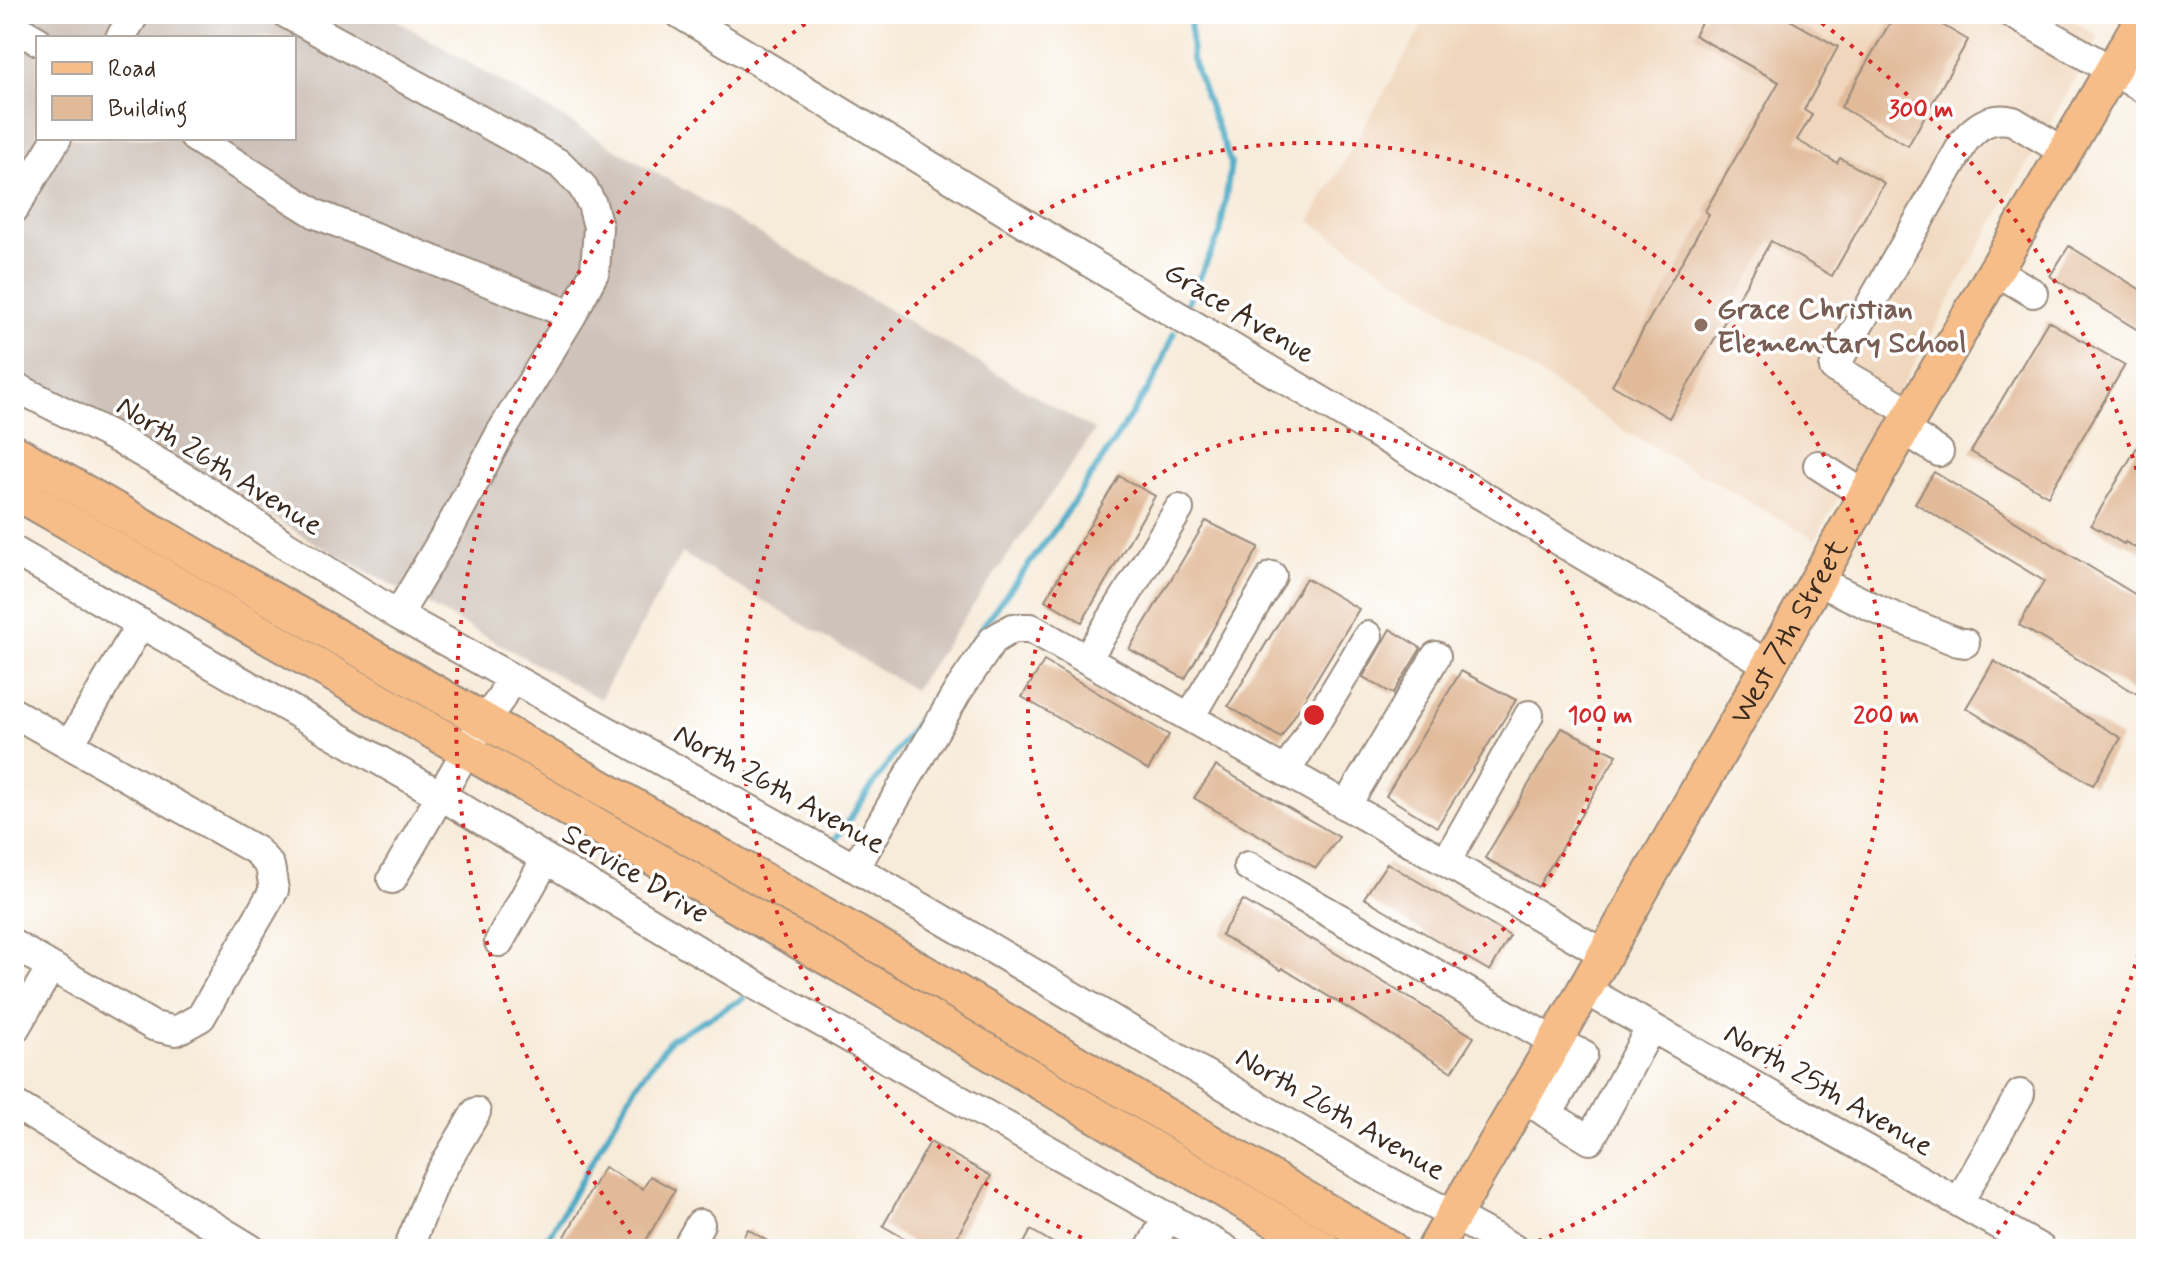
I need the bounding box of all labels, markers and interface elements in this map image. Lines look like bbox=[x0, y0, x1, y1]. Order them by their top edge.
legend bbox=[36, 36, 296, 140]
text: Road bbox=[108, 54, 156, 85]
text: Building bbox=[108, 94, 188, 128]
text: 300 m bbox=[1889, 95, 1953, 126]
street label: Grace Avenue bbox=[1156, 253, 1322, 374]
place label: Grace Christian Elementary School bbox=[1717, 290, 1966, 363]
marker: Grace Christian Elementary School bbox=[1692, 316, 1710, 334]
street label: North 26th Avenue bbox=[109, 387, 330, 545]
street label: West 7th Street bbox=[1721, 532, 1858, 732]
centre of rings bbox=[1300, 701, 1328, 729]
text: 100 m bbox=[1568, 701, 1632, 732]
text: 200 m bbox=[1853, 701, 1919, 732]
street label: North 26th Avenue bbox=[666, 715, 892, 864]
street label: Service Drive bbox=[554, 815, 716, 934]
street label: North 25th Avenue bbox=[1716, 1014, 1940, 1166]
street label: North 26th Avenue bbox=[1228, 1038, 1452, 1190]

